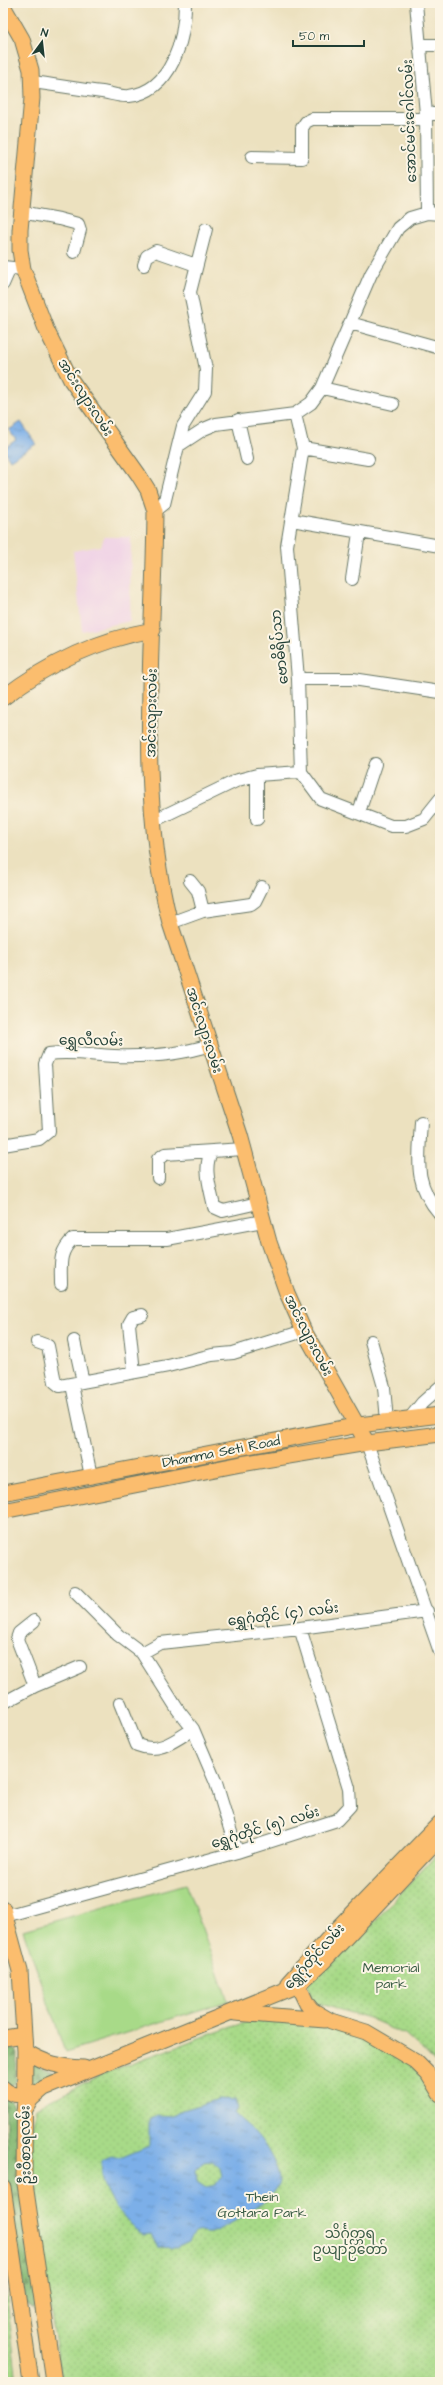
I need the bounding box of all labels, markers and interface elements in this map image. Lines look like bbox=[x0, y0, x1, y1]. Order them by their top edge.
north arrow bbox=[22, 22, 62, 62]
scale bar bbox=[293, 22, 364, 48]
text: N bbox=[39, 25, 50, 41]
text: 50 m bbox=[299, 28, 330, 45]
street label: အောင်မင်းဂေါင်လမ်း bbox=[397, 59, 422, 183]
street label: အင်းလျားလမ်း bbox=[52, 354, 119, 441]
street label: ဗောဓိရိပ်သာ bbox=[265, 608, 295, 685]
street label: အင်းလျားလမ်း bbox=[140, 668, 164, 758]
street label: အင်းလျားလမ်း bbox=[180, 984, 228, 1076]
street label: ရွှေလီလမ်း bbox=[59, 1029, 123, 1053]
street label: အင်းလျားလမ်း bbox=[278, 1291, 338, 1380]
street label: Dhamma Seti Road bbox=[161, 1431, 282, 1473]
street label: ရွှေဂုံတိုင် (၄) လမ်း bbox=[226, 1597, 340, 1633]
street label: ရွှေဂုံတိုင် (၅) လမ်း bbox=[208, 1801, 322, 1855]
street label: ရွှေဂုံတိုင်လမ်း bbox=[279, 1919, 351, 1995]
park label: Memorial park bbox=[362, 1958, 420, 1994]
street label: ဦးဝီစာရလမ်း bbox=[14, 2105, 38, 2185]
park label: Thein Gottara Park bbox=[218, 2187, 307, 2223]
park label: သိင်္ဂုတ္တရ ဥယျာဉ်တော် bbox=[313, 2223, 388, 2261]

